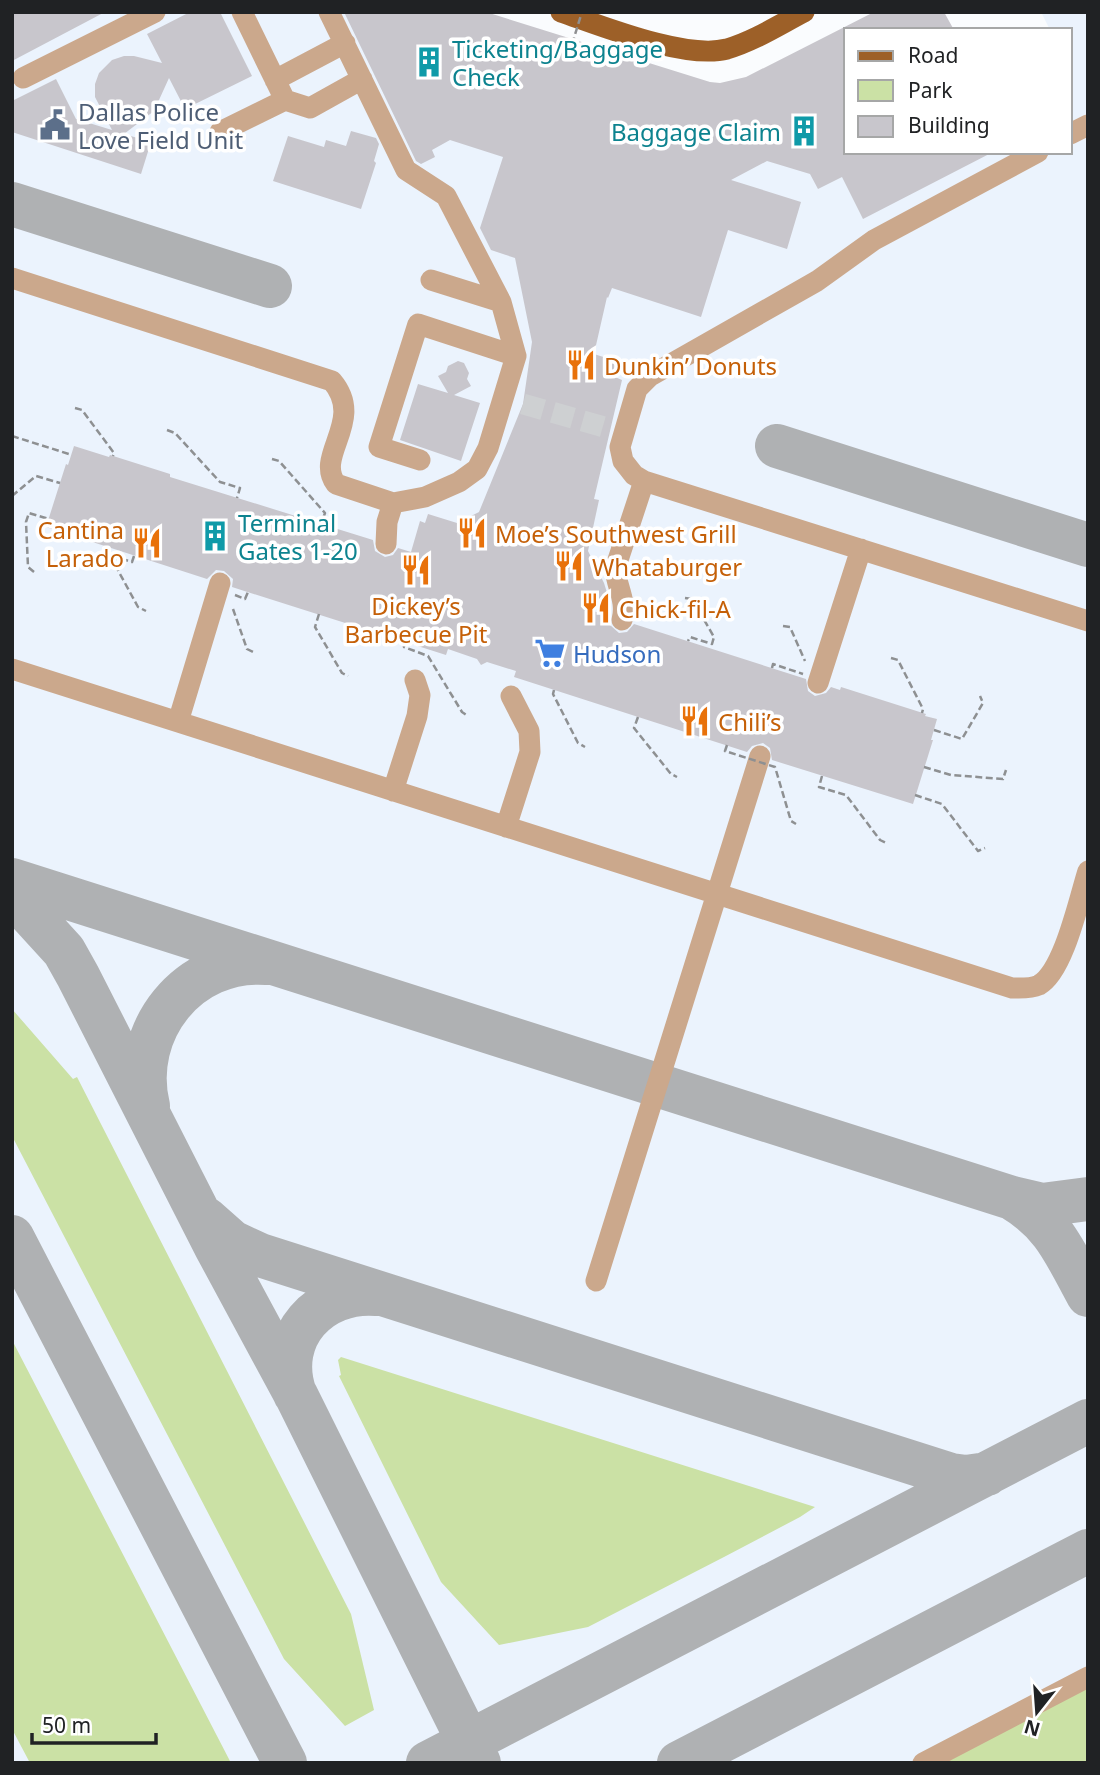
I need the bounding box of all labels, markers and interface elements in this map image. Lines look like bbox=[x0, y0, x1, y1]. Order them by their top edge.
legend bbox=[844, 28, 1072, 154]
place label: Ticketing/Baggage Check bbox=[452, 32, 663, 93]
text: Road bbox=[908, 41, 958, 69]
building icon: Ticketing/Baggage Check bbox=[412, 45, 446, 79]
text: Park bbox=[908, 76, 953, 104]
place label: Dallas Police Love Field Unit bbox=[78, 95, 244, 156]
public building icon: Dallas Police Love Field Unit bbox=[38, 108, 72, 142]
text: Building bbox=[908, 111, 990, 139]
building icon: Baggage Claim bbox=[787, 114, 821, 148]
place label: Baggage Claim bbox=[611, 115, 781, 148]
restaurant icon: Dunkin’ Donuts bbox=[564, 348, 598, 382]
place label: Dunkin’ Donuts bbox=[604, 349, 777, 382]
place label: Terminal Gates 1-20 bbox=[238, 506, 358, 567]
place label: Cantina Larado bbox=[37, 513, 124, 574]
restaurant icon: Moe’s Southwest Grill bbox=[455, 516, 489, 550]
place label: Moe’s Southwest Grill bbox=[495, 517, 737, 550]
building icon: Terminal Gates 1-20 bbox=[198, 519, 232, 553]
restaurant icon: Cantina Larado bbox=[130, 526, 164, 560]
restaurant icon: Whataburger bbox=[552, 549, 586, 583]
place label: Whataburger bbox=[592, 550, 742, 583]
restaurant icon: Dickey’s Barbecue Pit bbox=[399, 553, 433, 587]
place label: Dickey’s Barbecue Pit bbox=[345, 589, 488, 650]
restaurant icon: Chick-fil-A bbox=[579, 591, 613, 625]
place label: Chick-fil-A bbox=[619, 592, 732, 625]
supermarket icon: Hudson bbox=[533, 636, 567, 670]
place label: Hudson bbox=[573, 637, 661, 670]
restaurant icon: Chili’s bbox=[678, 704, 712, 738]
place label: Chili’s bbox=[718, 705, 782, 738]
north arrow bbox=[1002, 1677, 1072, 1747]
scale bar bbox=[32, 1702, 156, 1746]
text: 50 m bbox=[42, 1711, 91, 1739]
text: N bbox=[1021, 1714, 1043, 1743]

